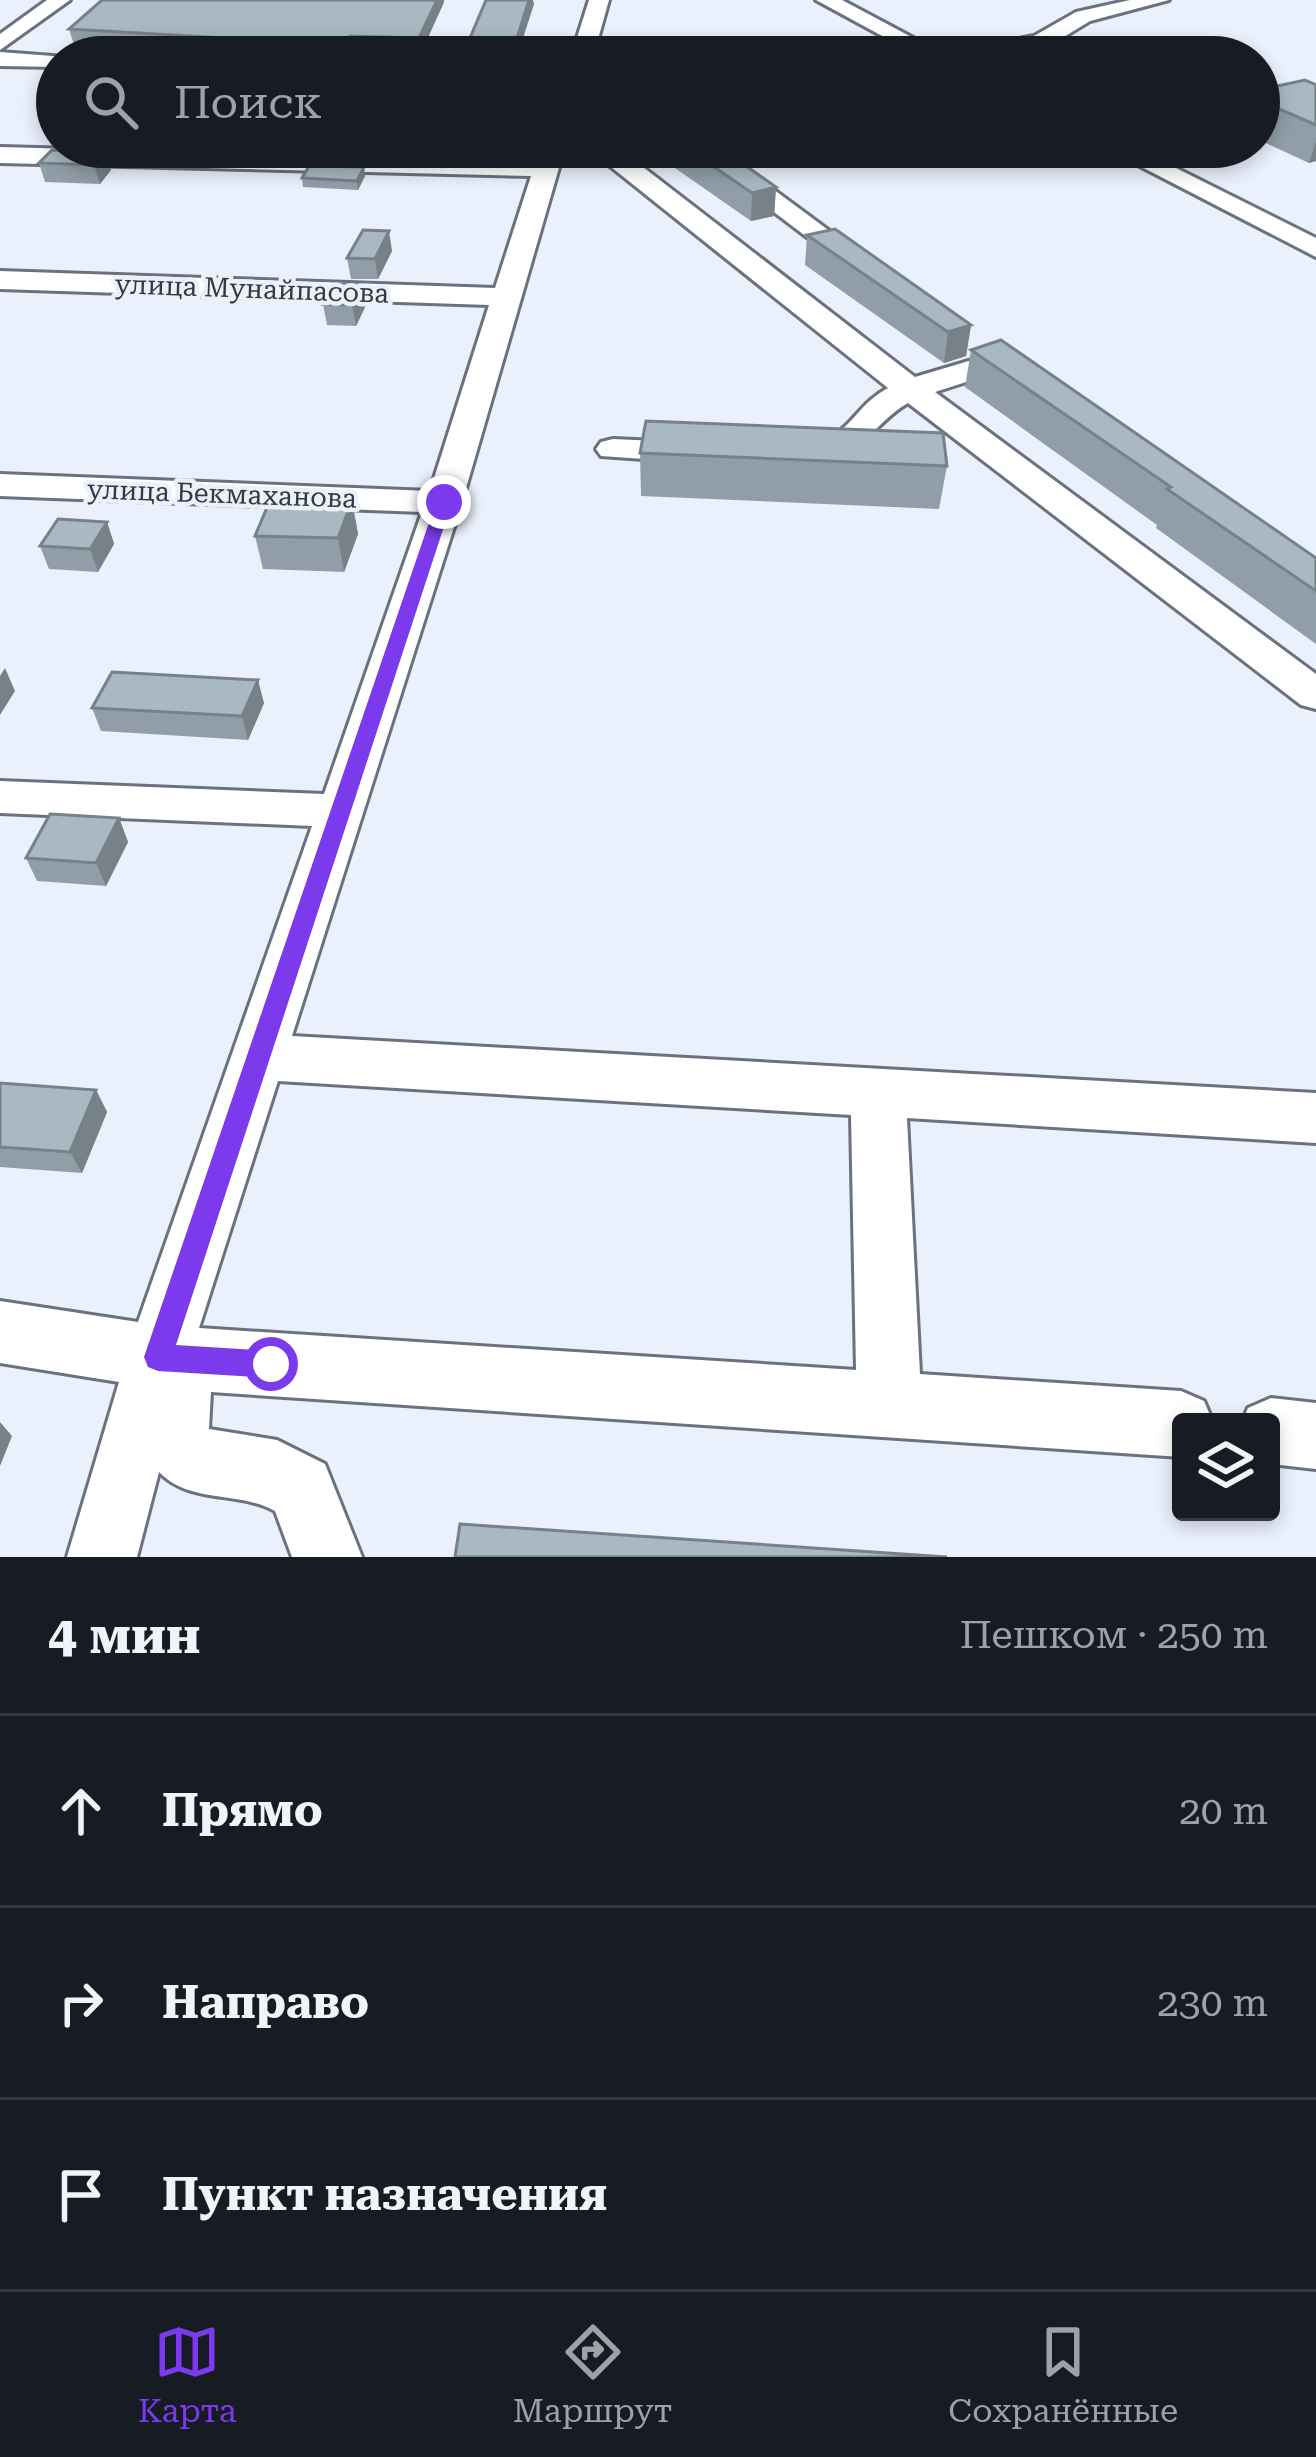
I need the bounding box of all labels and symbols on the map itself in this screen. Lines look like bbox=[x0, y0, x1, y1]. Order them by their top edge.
street label: улица Мунайпасова bbox=[114, 268, 390, 310]
street label: улица Бекмаханова bbox=[87, 473, 358, 515]
route end bbox=[417, 475, 471, 529]
route start bbox=[244, 1337, 298, 1391]

